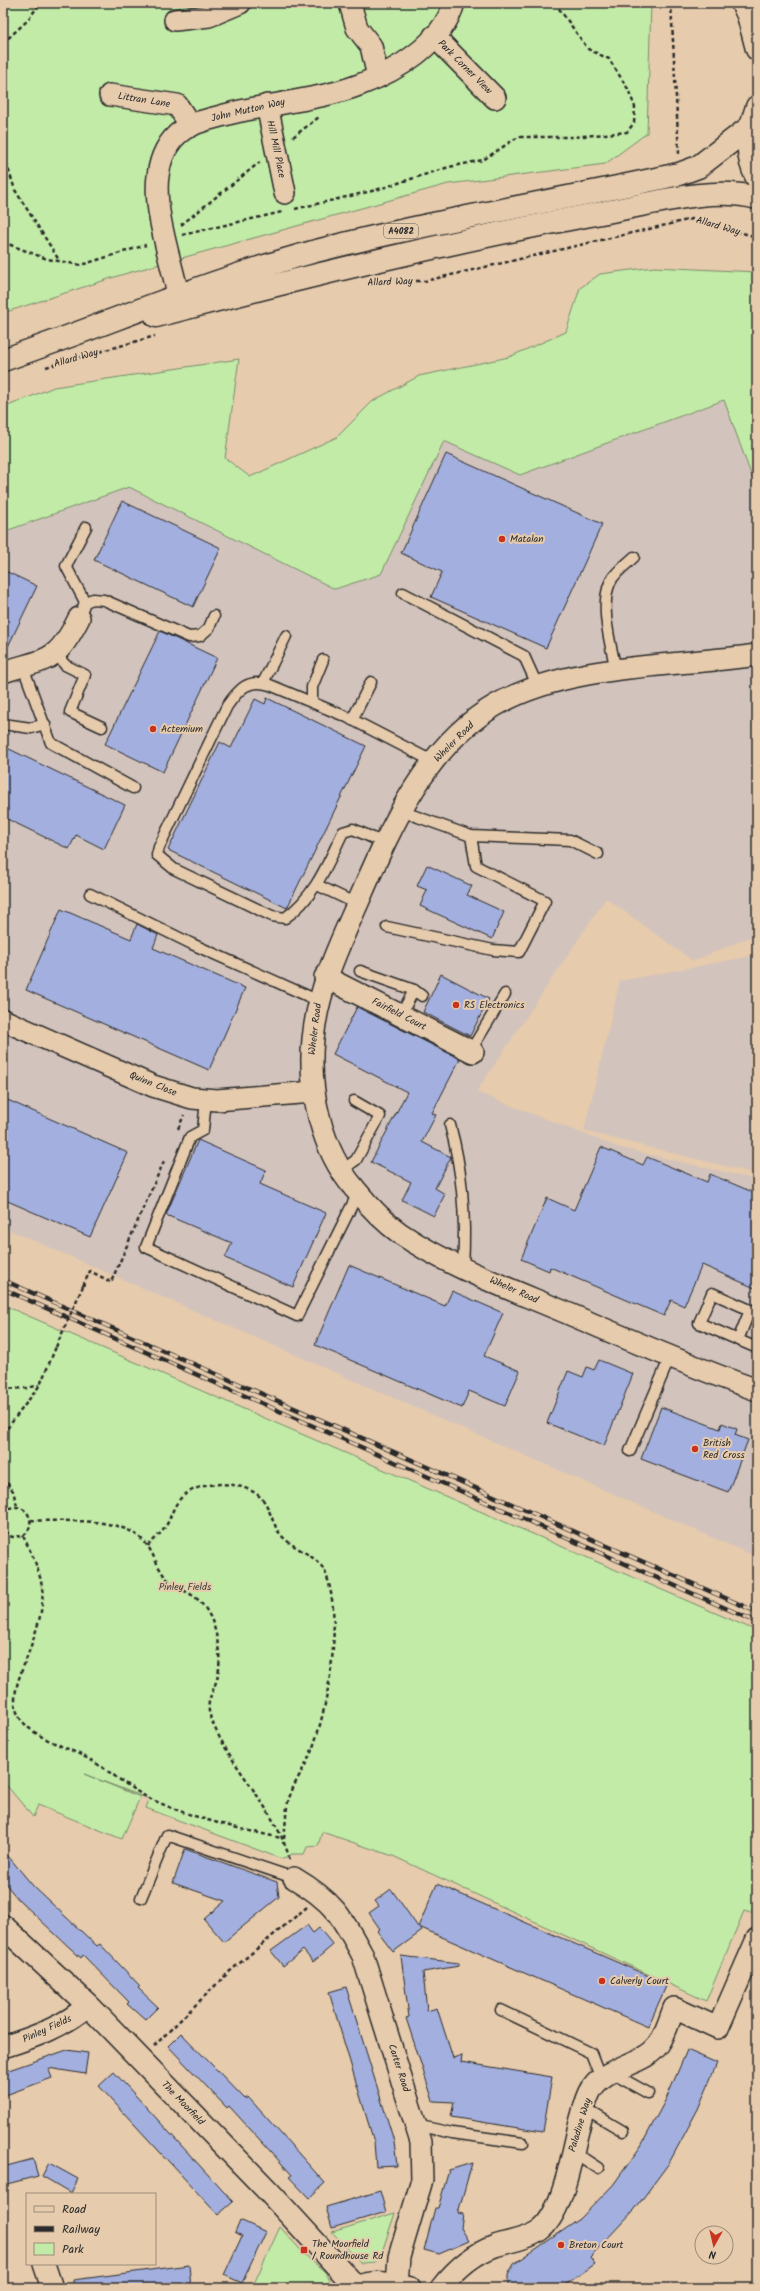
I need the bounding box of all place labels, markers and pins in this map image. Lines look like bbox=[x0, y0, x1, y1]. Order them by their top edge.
place label: Matalan bbox=[510, 531, 544, 547]
marker: Matalan bbox=[497, 534, 507, 544]
place label: Actemium bbox=[161, 721, 203, 737]
marker: Actemium bbox=[148, 724, 158, 734]
place label: RS Electronics bbox=[464, 997, 525, 1013]
marker: RS Electronics bbox=[451, 1000, 461, 1010]
place label: British Red Cross bbox=[703, 1435, 745, 1463]
marker: British Red Cross bbox=[690, 1444, 700, 1454]
place label: Calverly Court bbox=[610, 1973, 669, 1989]
marker: Calverly Court bbox=[597, 1976, 607, 1986]
place label: The Moorfield / Roundhouse Rd bbox=[312, 2236, 384, 2264]
place label: Breton Court bbox=[569, 2237, 624, 2253]
marker: Breton Court bbox=[556, 2240, 566, 2250]
marker: The Moorfield / Roundhouse Rd bbox=[299, 2245, 309, 2255]

